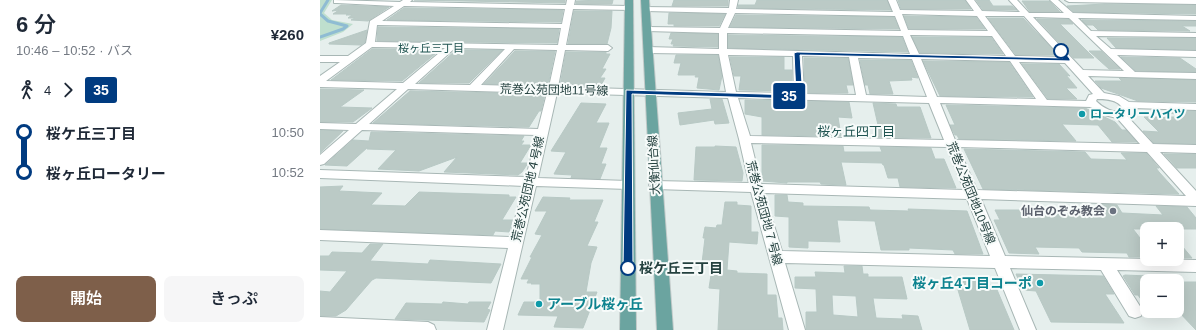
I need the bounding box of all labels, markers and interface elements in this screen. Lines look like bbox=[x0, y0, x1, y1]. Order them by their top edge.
text: 6 分 bbox=[16, 12, 56, 37]
text: ¥260 bbox=[271, 26, 304, 43]
district label: 桜ヶ丘三丁目 bbox=[398, 42, 464, 54]
text: 10:46 – 10:52 · バス bbox=[16, 43, 133, 58]
unlabelled marker bbox=[1053, 43, 1069, 59]
icon: walk bbox=[16, 79, 38, 101]
icon: forward bbox=[57, 79, 79, 101]
text: 35 bbox=[93, 82, 109, 98]
street label: 荒巻公苑団地11号線 bbox=[500, 82, 608, 98]
text: 4 bbox=[44, 83, 51, 98]
line badge: 35 bbox=[771, 83, 807, 109]
text: 35 bbox=[781, 88, 797, 104]
place label: ロータリーハイツ bbox=[1090, 107, 1186, 121]
marker: ロータリーハイツ bbox=[1077, 109, 1087, 119]
district label: 桜ヶ丘四丁目 bbox=[817, 124, 895, 139]
text: 桜ケ丘三丁目 bbox=[46, 125, 136, 142]
text: 10:50 bbox=[271, 125, 304, 140]
street label: 荒巻公苑団地４号線 bbox=[509, 135, 547, 243]
street label: 大衡仙台線 bbox=[645, 135, 663, 195]
street label: 荒巻公苑団地10号線 bbox=[944, 140, 998, 246]
street label: 荒巻公苑団地７号線 bbox=[743, 159, 785, 267]
text: 桜ヶ丘ロータリー bbox=[46, 165, 166, 182]
text: 10:52 bbox=[271, 165, 304, 180]
place label: 仙台のぞみ教会 bbox=[1021, 204, 1105, 218]
marker: 仙台のぞみ教会 bbox=[1108, 206, 1118, 216]
map controls bbox=[1140, 222, 1184, 318]
button: + bbox=[1140, 222, 1184, 266]
marker: 桜ケ丘三丁目 bbox=[620, 260, 636, 276]
place label: 桜ケ丘三丁目 bbox=[639, 260, 723, 276]
button: − bbox=[1140, 274, 1184, 318]
place label: 桜ヶ丘4丁目コーポ bbox=[912, 275, 1032, 291]
button: 開始 bbox=[16, 276, 156, 322]
button: きっぷ bbox=[164, 276, 304, 322]
marker: 桜ヶ丘4丁目コーポ bbox=[1035, 278, 1045, 288]
place label: アーブル桜ヶ丘 bbox=[547, 296, 643, 312]
marker: アーブル桜ヶ丘 bbox=[534, 299, 544, 309]

